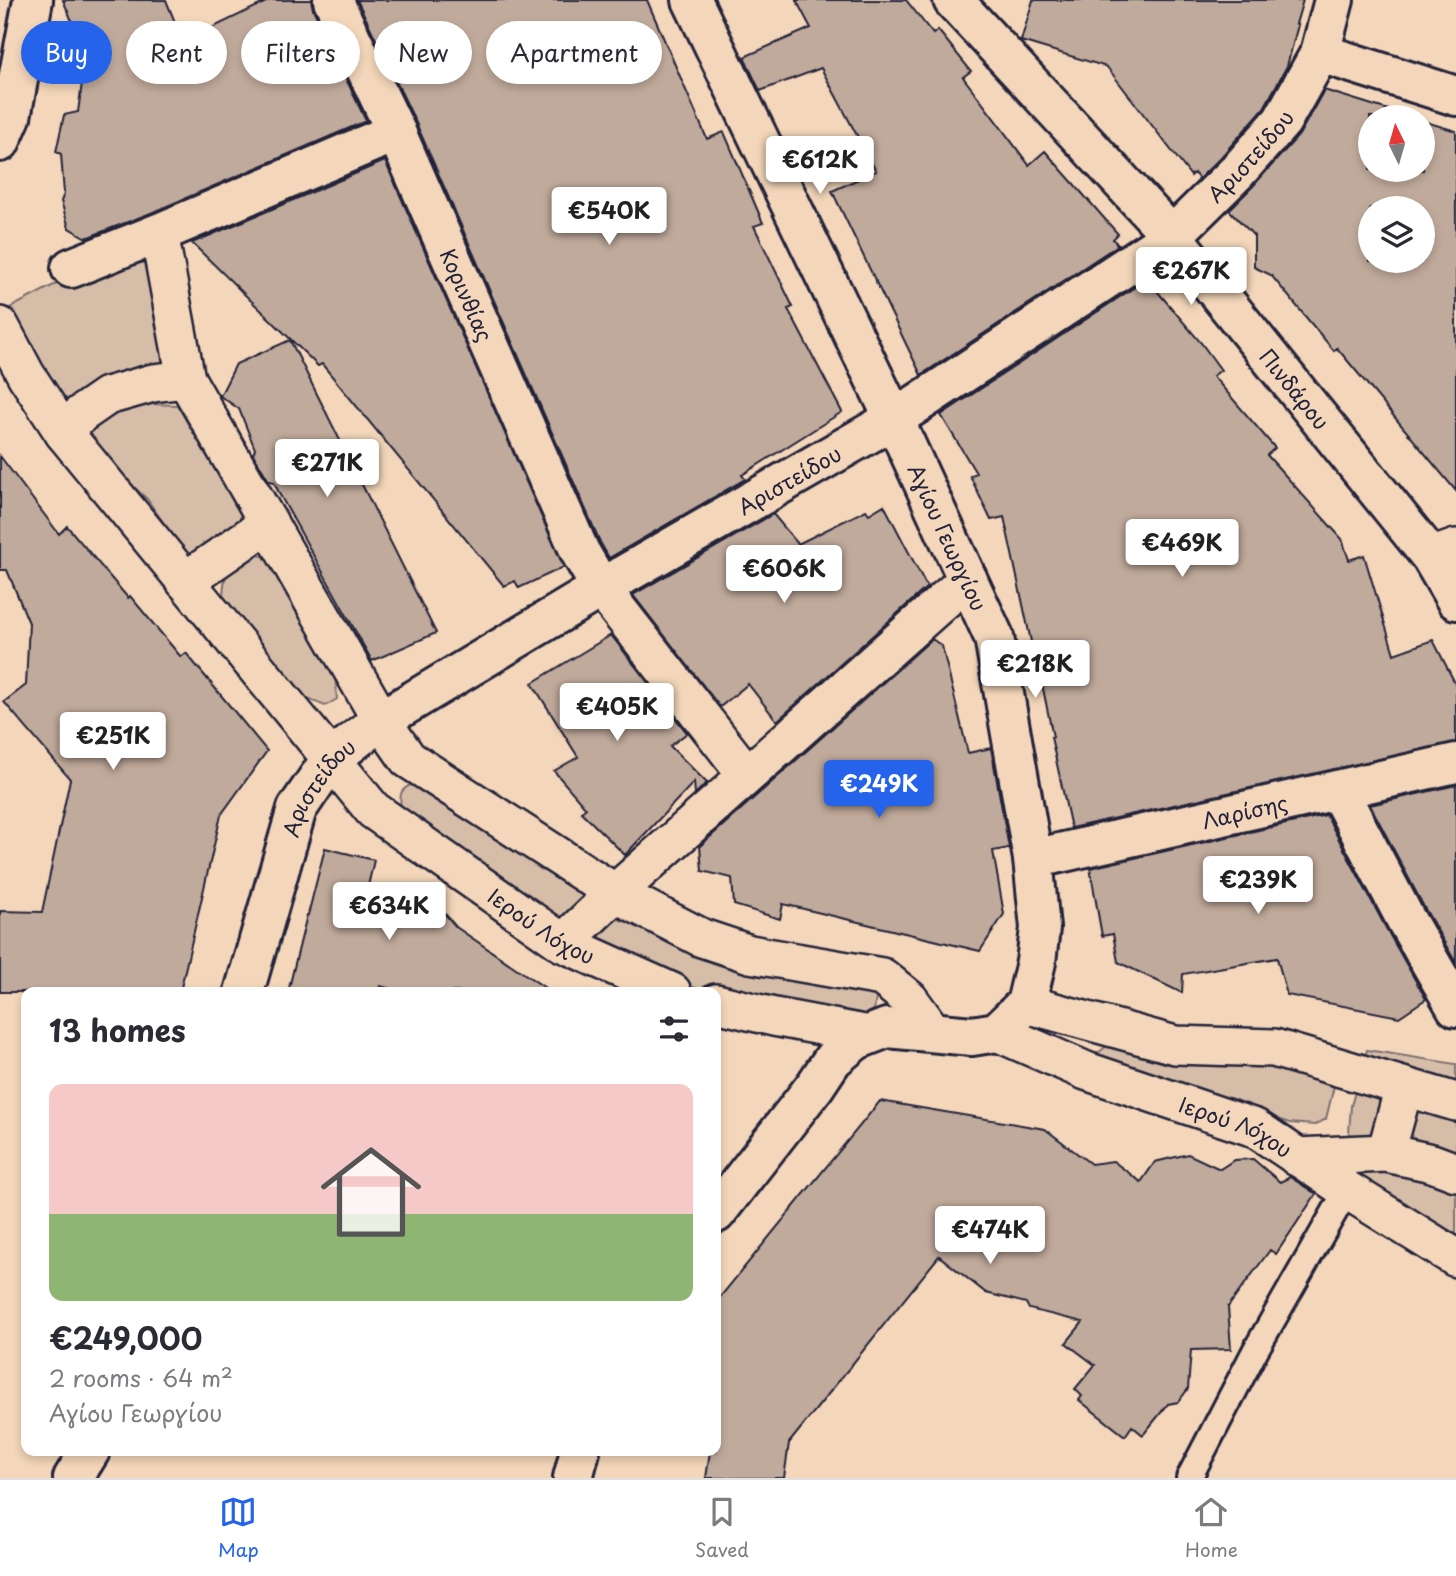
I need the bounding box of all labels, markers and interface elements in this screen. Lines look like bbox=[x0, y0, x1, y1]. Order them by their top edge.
chip: Buy bbox=[21, 21, 112, 84]
chip: Rent bbox=[126, 21, 227, 84]
chip: Filters bbox=[241, 21, 360, 84]
chip: New bbox=[374, 21, 472, 84]
chip: Apartment bbox=[486, 21, 662, 84]
street label: Αριστείδου bbox=[1200, 104, 1301, 209]
north arrow bbox=[1358, 105, 1435, 182]
map controls bbox=[1358, 105, 1435, 273]
pin: €612K bbox=[771, 136, 869, 196]
text: €612K bbox=[782, 141, 858, 176]
pin: €540K bbox=[560, 188, 658, 247]
text: €540K bbox=[568, 192, 650, 227]
button: layers bbox=[1358, 196, 1435, 273]
street label: Κορινθίας bbox=[433, 243, 502, 346]
pin: €267K bbox=[1142, 247, 1240, 307]
text: €267K bbox=[1152, 252, 1230, 287]
street label: Πινδάρου bbox=[1253, 341, 1338, 436]
street label: Αριστείδου bbox=[731, 437, 847, 522]
pin: €271K bbox=[278, 440, 376, 499]
text: €271K bbox=[291, 444, 363, 479]
street label: Αγίου Γεωργίου bbox=[901, 458, 996, 616]
pin: €469K bbox=[1133, 520, 1231, 579]
text: €469K bbox=[1142, 524, 1222, 559]
pin: €606K bbox=[735, 546, 833, 605]
text: €606K bbox=[742, 550, 826, 585]
pin: €218K bbox=[986, 640, 1084, 700]
text: €218K bbox=[997, 645, 1073, 680]
pin: €405K bbox=[568, 684, 666, 743]
text: €405K bbox=[576, 688, 658, 723]
pin: €251K bbox=[64, 712, 162, 772]
text: €251K bbox=[76, 717, 150, 752]
street label: Αριστείδου bbox=[274, 730, 362, 840]
pin: €249K bbox=[830, 760, 928, 820]
text: €249K bbox=[840, 765, 918, 800]
street label: Λαρίσης bbox=[1199, 786, 1291, 836]
pin: €239K bbox=[1209, 856, 1307, 916]
text: €239K bbox=[1219, 861, 1297, 896]
street label: Ιερού Λόχου bbox=[482, 879, 600, 971]
pin: €634K bbox=[340, 883, 438, 942]
text: €634K bbox=[349, 887, 429, 922]
text: 13 homes bbox=[49, 1007, 186, 1052]
icon: filters bbox=[655, 1010, 693, 1048]
street label: Ιερού Λόχου bbox=[1175, 1087, 1299, 1165]
icon: home bbox=[308, 1129, 434, 1255]
pin: €474K bbox=[941, 1206, 1039, 1266]
text: €474K bbox=[951, 1211, 1029, 1246]
text: €249,000 bbox=[49, 1315, 202, 1360]
text: 2 rooms · 64 m² bbox=[49, 1360, 233, 1395]
text: Αγίου Γεωργίου bbox=[49, 1395, 222, 1430]
tab: Map bbox=[218, 1493, 259, 1563]
tab: Saved bbox=[695, 1493, 749, 1563]
tab: Home bbox=[1185, 1493, 1238, 1563]

